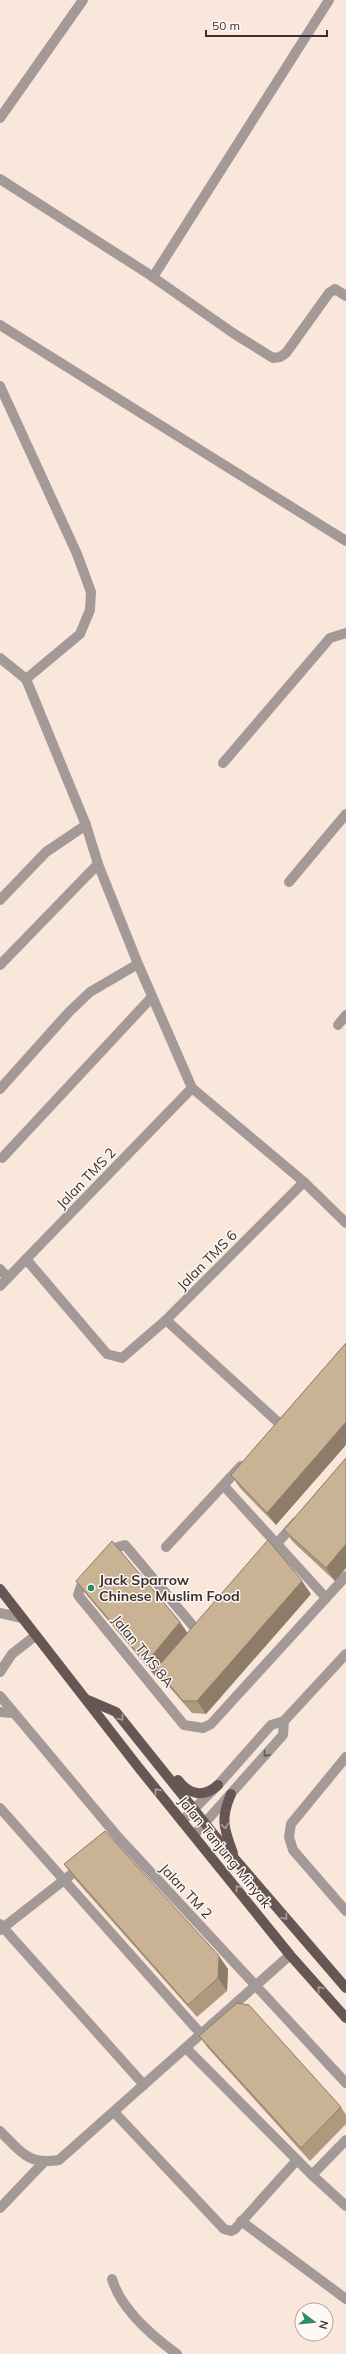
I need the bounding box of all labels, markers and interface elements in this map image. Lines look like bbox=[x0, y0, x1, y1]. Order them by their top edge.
scale bar bbox=[206, 12, 327, 38]
text: 50 m bbox=[212, 18, 240, 33]
street label: Jalan TMS 2 bbox=[52, 1144, 120, 1212]
street label: Jalan TMS 6 bbox=[173, 1226, 241, 1294]
place label: Jack Sparrow Chinese Muslim Food bbox=[99, 1571, 240, 1605]
marker: Jack Sparrow Chinese Muslim Food bbox=[86, 1583, 96, 1593]
street label: Jalan TMS 8A bbox=[108, 1611, 178, 1691]
one-way arrow bbox=[117, 1713, 124, 1720]
one-way arrow bbox=[264, 1749, 271, 1756]
one-way arrow bbox=[155, 1788, 162, 1795]
street label: Jalan Tanjung Minyak bbox=[174, 1792, 276, 1912]
one-way arrow bbox=[220, 1823, 229, 1829]
street label: Jalan TM 2 bbox=[156, 1860, 216, 1922]
one-way arrow bbox=[235, 1886, 242, 1893]
one-way arrow bbox=[280, 1912, 287, 1919]
one-way arrow bbox=[318, 1986, 325, 1993]
north arrow bbox=[294, 2302, 334, 2342]
text: N bbox=[316, 2319, 331, 2331]

